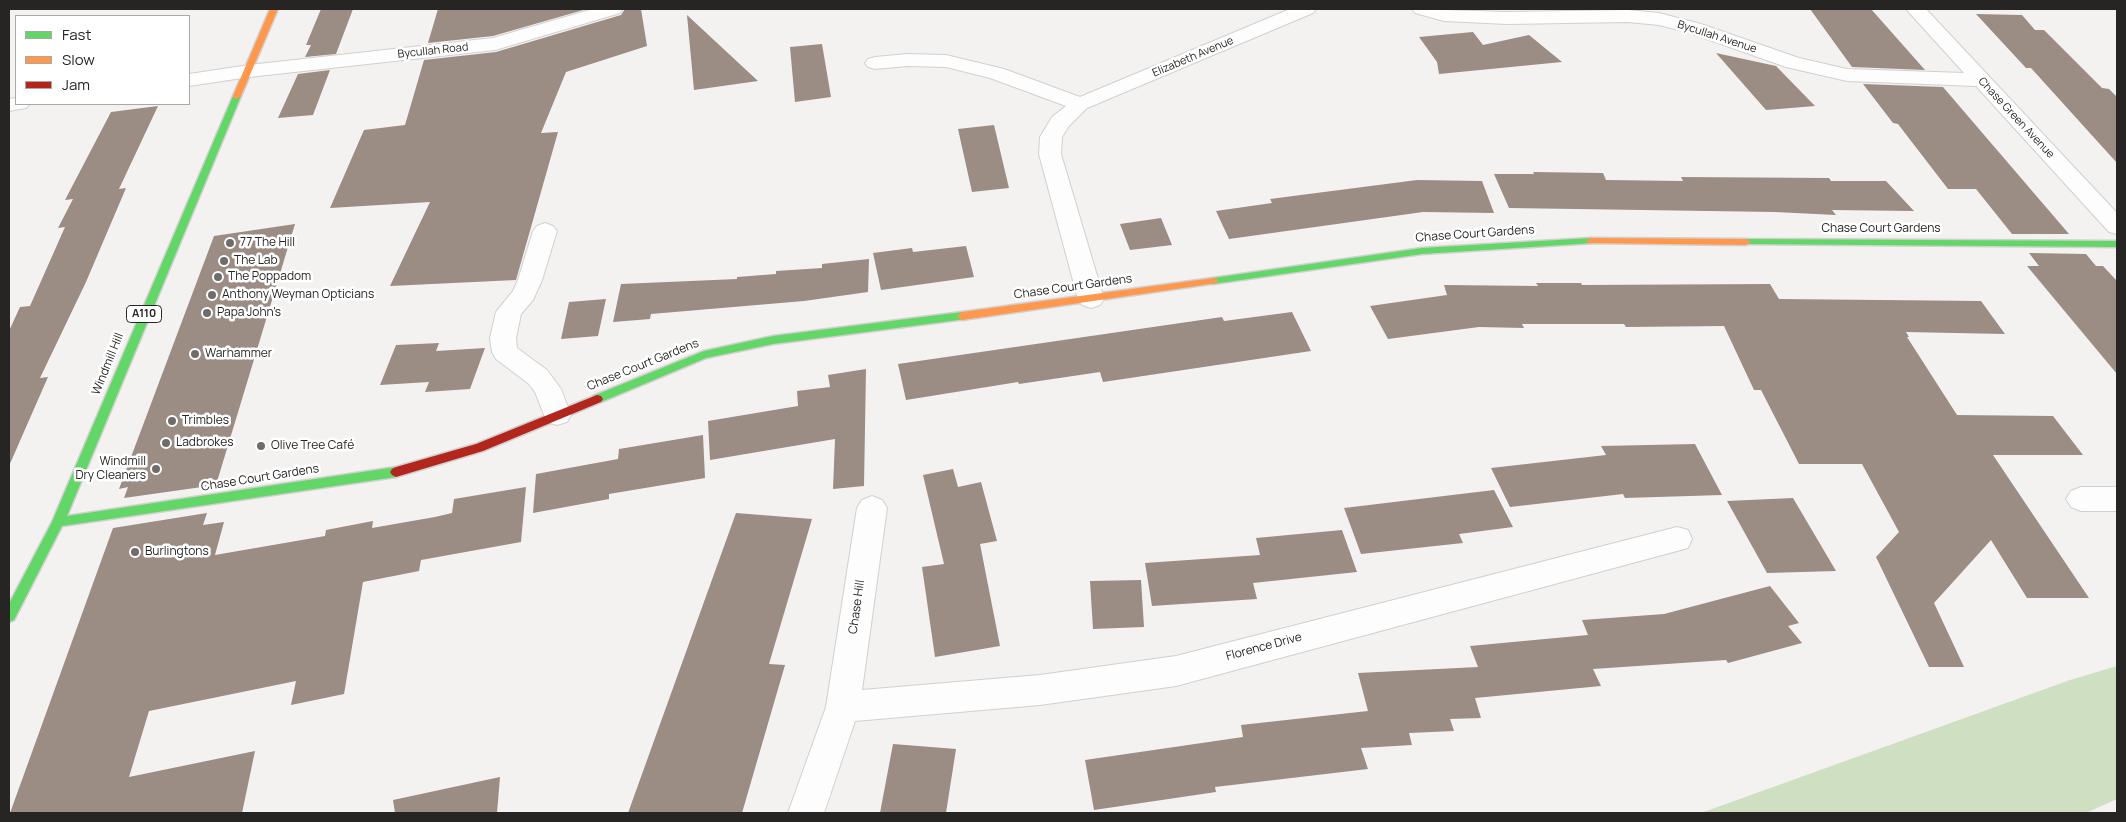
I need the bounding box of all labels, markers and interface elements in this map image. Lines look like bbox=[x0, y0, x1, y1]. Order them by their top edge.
legend bbox=[15, 15, 190, 105]
street label: Bycullah Avenue bbox=[1676, 18, 1758, 56]
text: Fast bbox=[62, 24, 91, 45]
street label: Elizabeth Avenue bbox=[1150, 34, 1236, 80]
street label: Bycullah Road bbox=[397, 41, 469, 61]
text: Slow bbox=[62, 49, 95, 70]
text: Jam bbox=[62, 74, 90, 95]
street label: Chase Green Avenue bbox=[1975, 75, 2057, 161]
street label: Chase Court Gardens bbox=[1821, 222, 1941, 236]
street label: Chase Court Gardens bbox=[1415, 223, 1535, 245]
place label: 77 The Hill bbox=[240, 236, 295, 250]
marker: 77 The Hill bbox=[224, 237, 236, 249]
place label: The Lab bbox=[234, 254, 278, 268]
marker: The Lab bbox=[218, 255, 230, 267]
place label: The Poppadom bbox=[228, 270, 311, 284]
marker: The Poppadom bbox=[212, 271, 224, 283]
street label: Chase Court Gardens bbox=[1013, 272, 1133, 302]
place label: Anthony Weyman Opticians bbox=[222, 288, 374, 302]
marker: Anthony Weyman Opticians bbox=[206, 289, 218, 301]
road number: A110 bbox=[126, 306, 162, 322]
place label: Papa John's bbox=[217, 306, 281, 320]
marker: Papa John's bbox=[201, 307, 213, 319]
street label: Windmill Hill bbox=[89, 331, 127, 397]
street label: Chase Court Gardens bbox=[585, 336, 701, 394]
place label: Warhammer bbox=[205, 347, 272, 361]
marker: Warhammer bbox=[189, 348, 201, 360]
place label: Trimbles bbox=[182, 414, 229, 428]
marker: Trimbles bbox=[166, 415, 178, 427]
place label: Ladbrokes bbox=[176, 436, 233, 450]
marker: Ladbrokes bbox=[160, 437, 172, 449]
place label: Olive Tree Café bbox=[271, 439, 354, 453]
marker: Olive Tree Café bbox=[255, 440, 267, 452]
place label: Windmill Dry Cleaners bbox=[76, 455, 146, 483]
street label: Chase Court Gardens bbox=[200, 462, 320, 494]
marker: Windmill Dry Cleaners bbox=[150, 463, 162, 475]
place label: Burlingtons bbox=[145, 545, 209, 559]
marker: Burlingtons bbox=[129, 546, 141, 558]
street label: Chase Hill bbox=[846, 579, 868, 635]
street label: Florence Drive bbox=[1224, 630, 1304, 664]

